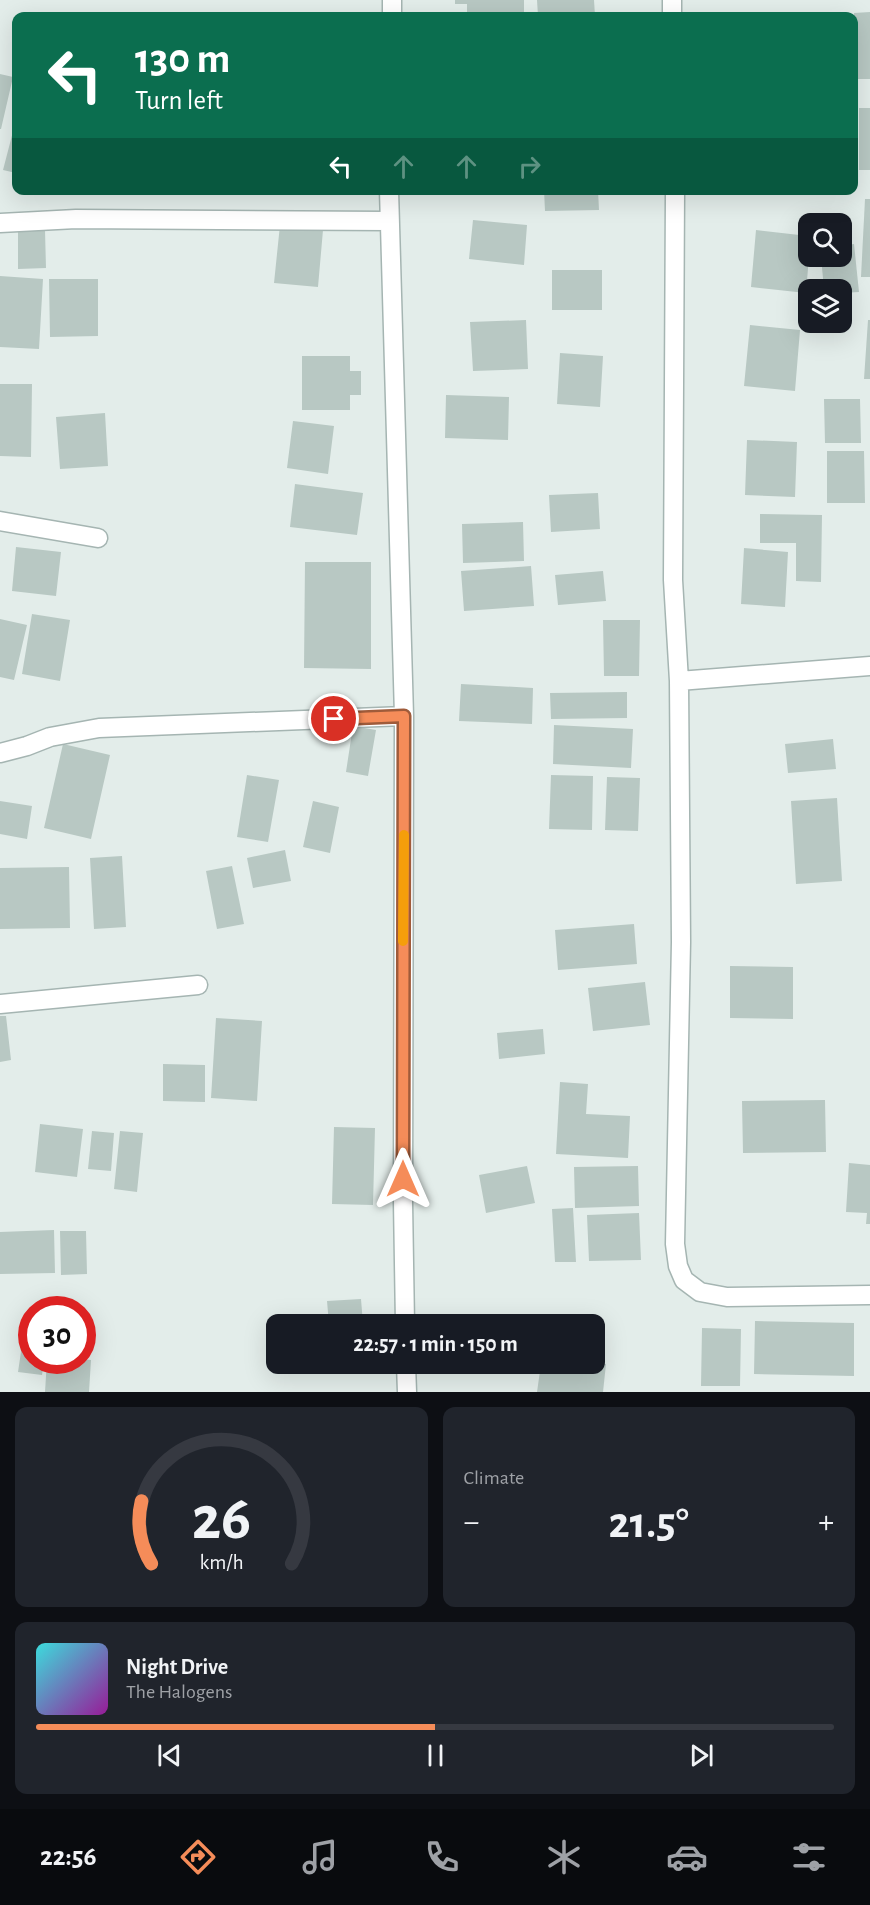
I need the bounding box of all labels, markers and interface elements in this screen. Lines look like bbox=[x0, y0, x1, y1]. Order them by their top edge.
icon: left bbox=[36, 36, 114, 114]
text: 130 m bbox=[135, 38, 230, 80]
text: Turn left bbox=[135, 87, 223, 114]
icon: left bbox=[324, 150, 357, 183]
icon: ahead bbox=[387, 150, 420, 183]
icon: ahead bbox=[450, 150, 483, 183]
icon: right bbox=[513, 150, 546, 183]
map controls bbox=[798, 213, 852, 333]
button: search bbox=[798, 213, 852, 267]
button: layers bbox=[798, 279, 852, 333]
pin bbox=[308, 693, 359, 744]
icon: arrive bbox=[317, 702, 350, 735]
position arrow bbox=[371, 1147, 435, 1211]
speed limit sign: 30 bbox=[18, 1296, 96, 1374]
text: 22:57 · 1 min · 150 m bbox=[353, 1333, 518, 1355]
text: Climate bbox=[464, 1468, 524, 1488]
text: 26 bbox=[191, 1488, 251, 1550]
text: 21.5° bbox=[609, 1501, 689, 1546]
text: − bbox=[464, 1506, 479, 1539]
text: + bbox=[818, 1506, 834, 1539]
text: km/h bbox=[199, 1552, 243, 1573]
text: Night Drive bbox=[126, 1656, 228, 1678]
text: The Halogens bbox=[126, 1682, 232, 1702]
icon: previous bbox=[153, 1739, 186, 1772]
icon: pause bbox=[419, 1739, 452, 1772]
icon: next bbox=[685, 1739, 718, 1772]
icon: directions bbox=[177, 1836, 219, 1878]
icon: music bbox=[299, 1836, 341, 1878]
icon: phone bbox=[421, 1836, 463, 1878]
icon: climate bbox=[543, 1836, 585, 1878]
icon: car bbox=[666, 1836, 708, 1878]
icon: filters bbox=[788, 1836, 830, 1878]
text: 22:56 bbox=[40, 1843, 96, 1870]

